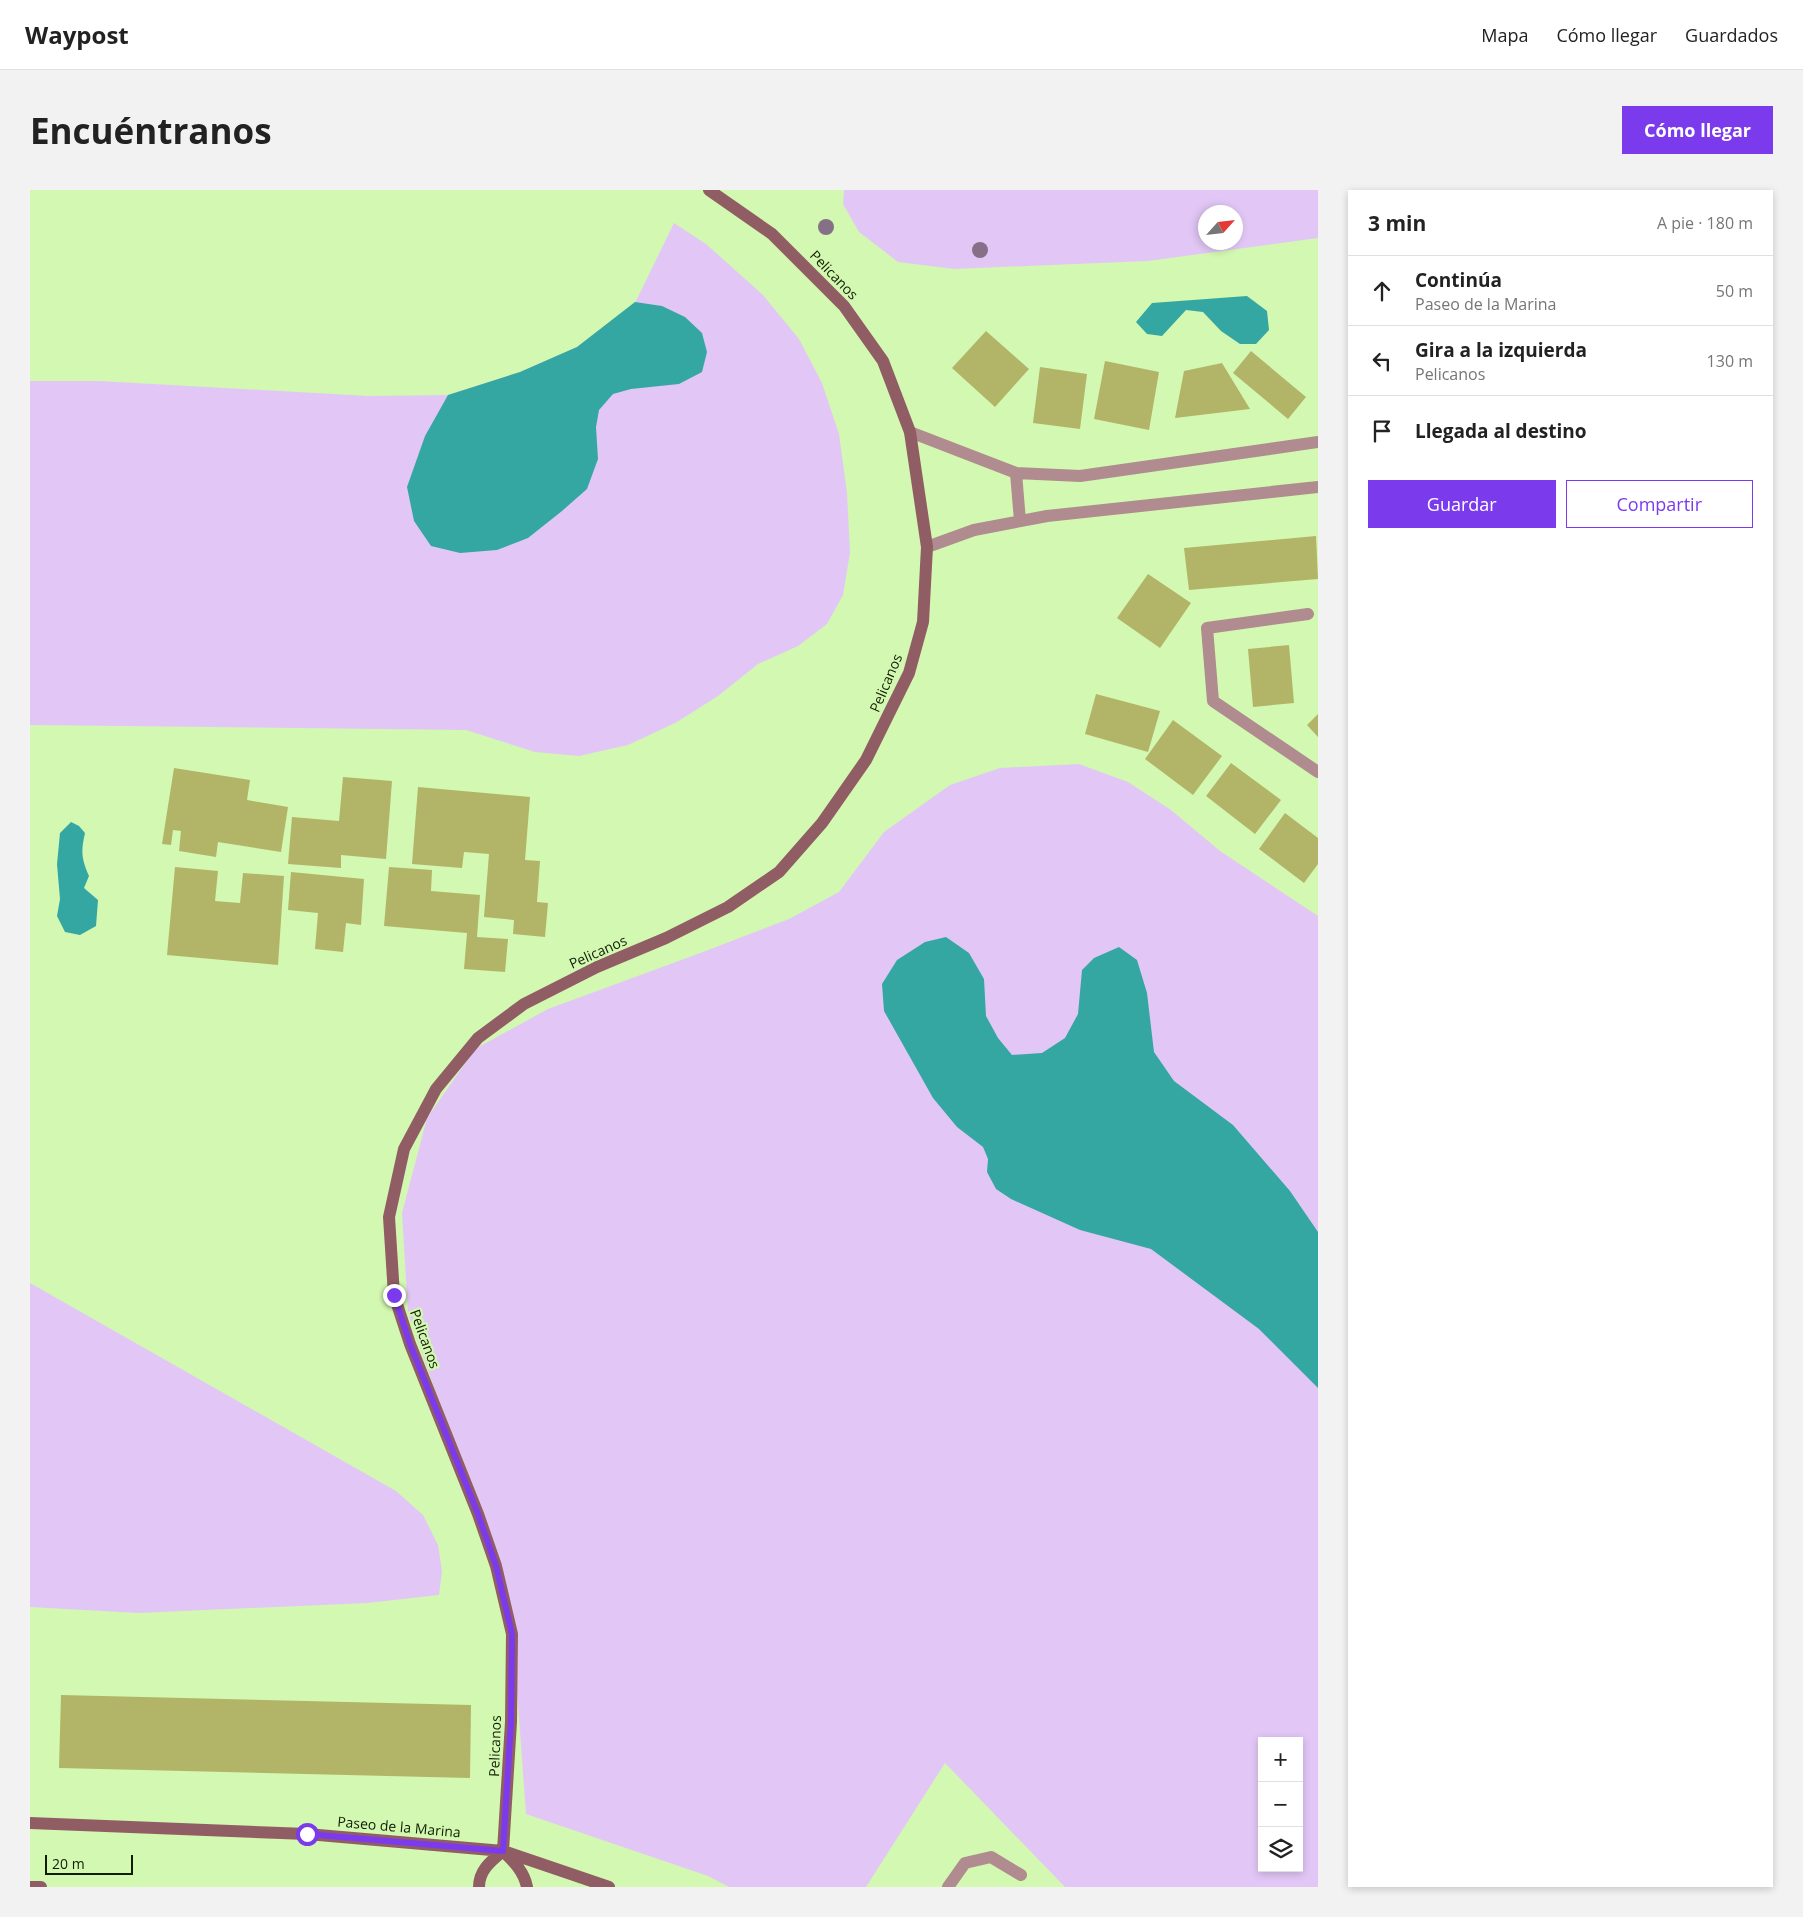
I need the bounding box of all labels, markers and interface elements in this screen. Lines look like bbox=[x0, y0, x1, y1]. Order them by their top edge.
text: Waypost bbox=[25, 18, 129, 51]
text: Mapa bbox=[1481, 23, 1528, 47]
text: Cómo llegar bbox=[1556, 23, 1657, 47]
text: Guardados bbox=[1685, 23, 1778, 47]
button: Cómo llegar bbox=[1622, 106, 1773, 154]
text: Encuéntranos bbox=[30, 107, 272, 154]
north arrow bbox=[1198, 205, 1243, 250]
text: 3 min bbox=[1368, 209, 1426, 237]
text: A pie · 180 m bbox=[1657, 212, 1753, 234]
street label: Pelicanos bbox=[806, 246, 863, 304]
text: Continúa bbox=[1415, 267, 1502, 293]
icon: ahead bbox=[1368, 277, 1396, 305]
text: 50 m bbox=[1716, 280, 1753, 302]
text: Paseo de la Marina bbox=[1415, 293, 1556, 315]
text: Gira a la izquierda bbox=[1415, 337, 1587, 363]
icon: left bbox=[1368, 347, 1396, 375]
text: 130 m bbox=[1707, 350, 1753, 372]
text: Pelicanos bbox=[1415, 363, 1485, 385]
icon: arrive bbox=[1368, 417, 1396, 445]
text: Llegada al destino bbox=[1415, 418, 1587, 444]
button: Guardar bbox=[1368, 480, 1556, 528]
button: Compartir bbox=[1566, 480, 1753, 528]
street label: Pelicanos bbox=[865, 650, 906, 715]
street label: Pelicanos bbox=[566, 930, 630, 973]
route end bbox=[383, 1284, 406, 1307]
street label: Pelicanos bbox=[406, 1307, 445, 1371]
street label: Pelicanos bbox=[484, 1715, 505, 1777]
map controls bbox=[1258, 1737, 1303, 1872]
button: + bbox=[1258, 1737, 1303, 1782]
button: − bbox=[1258, 1782, 1303, 1827]
street label: Paseo de la Marina bbox=[337, 1812, 462, 1841]
route start bbox=[296, 1823, 319, 1846]
button: layers bbox=[1258, 1827, 1303, 1872]
scale bar bbox=[45, 1852, 132, 1875]
text: 20 m bbox=[52, 1854, 85, 1873]

